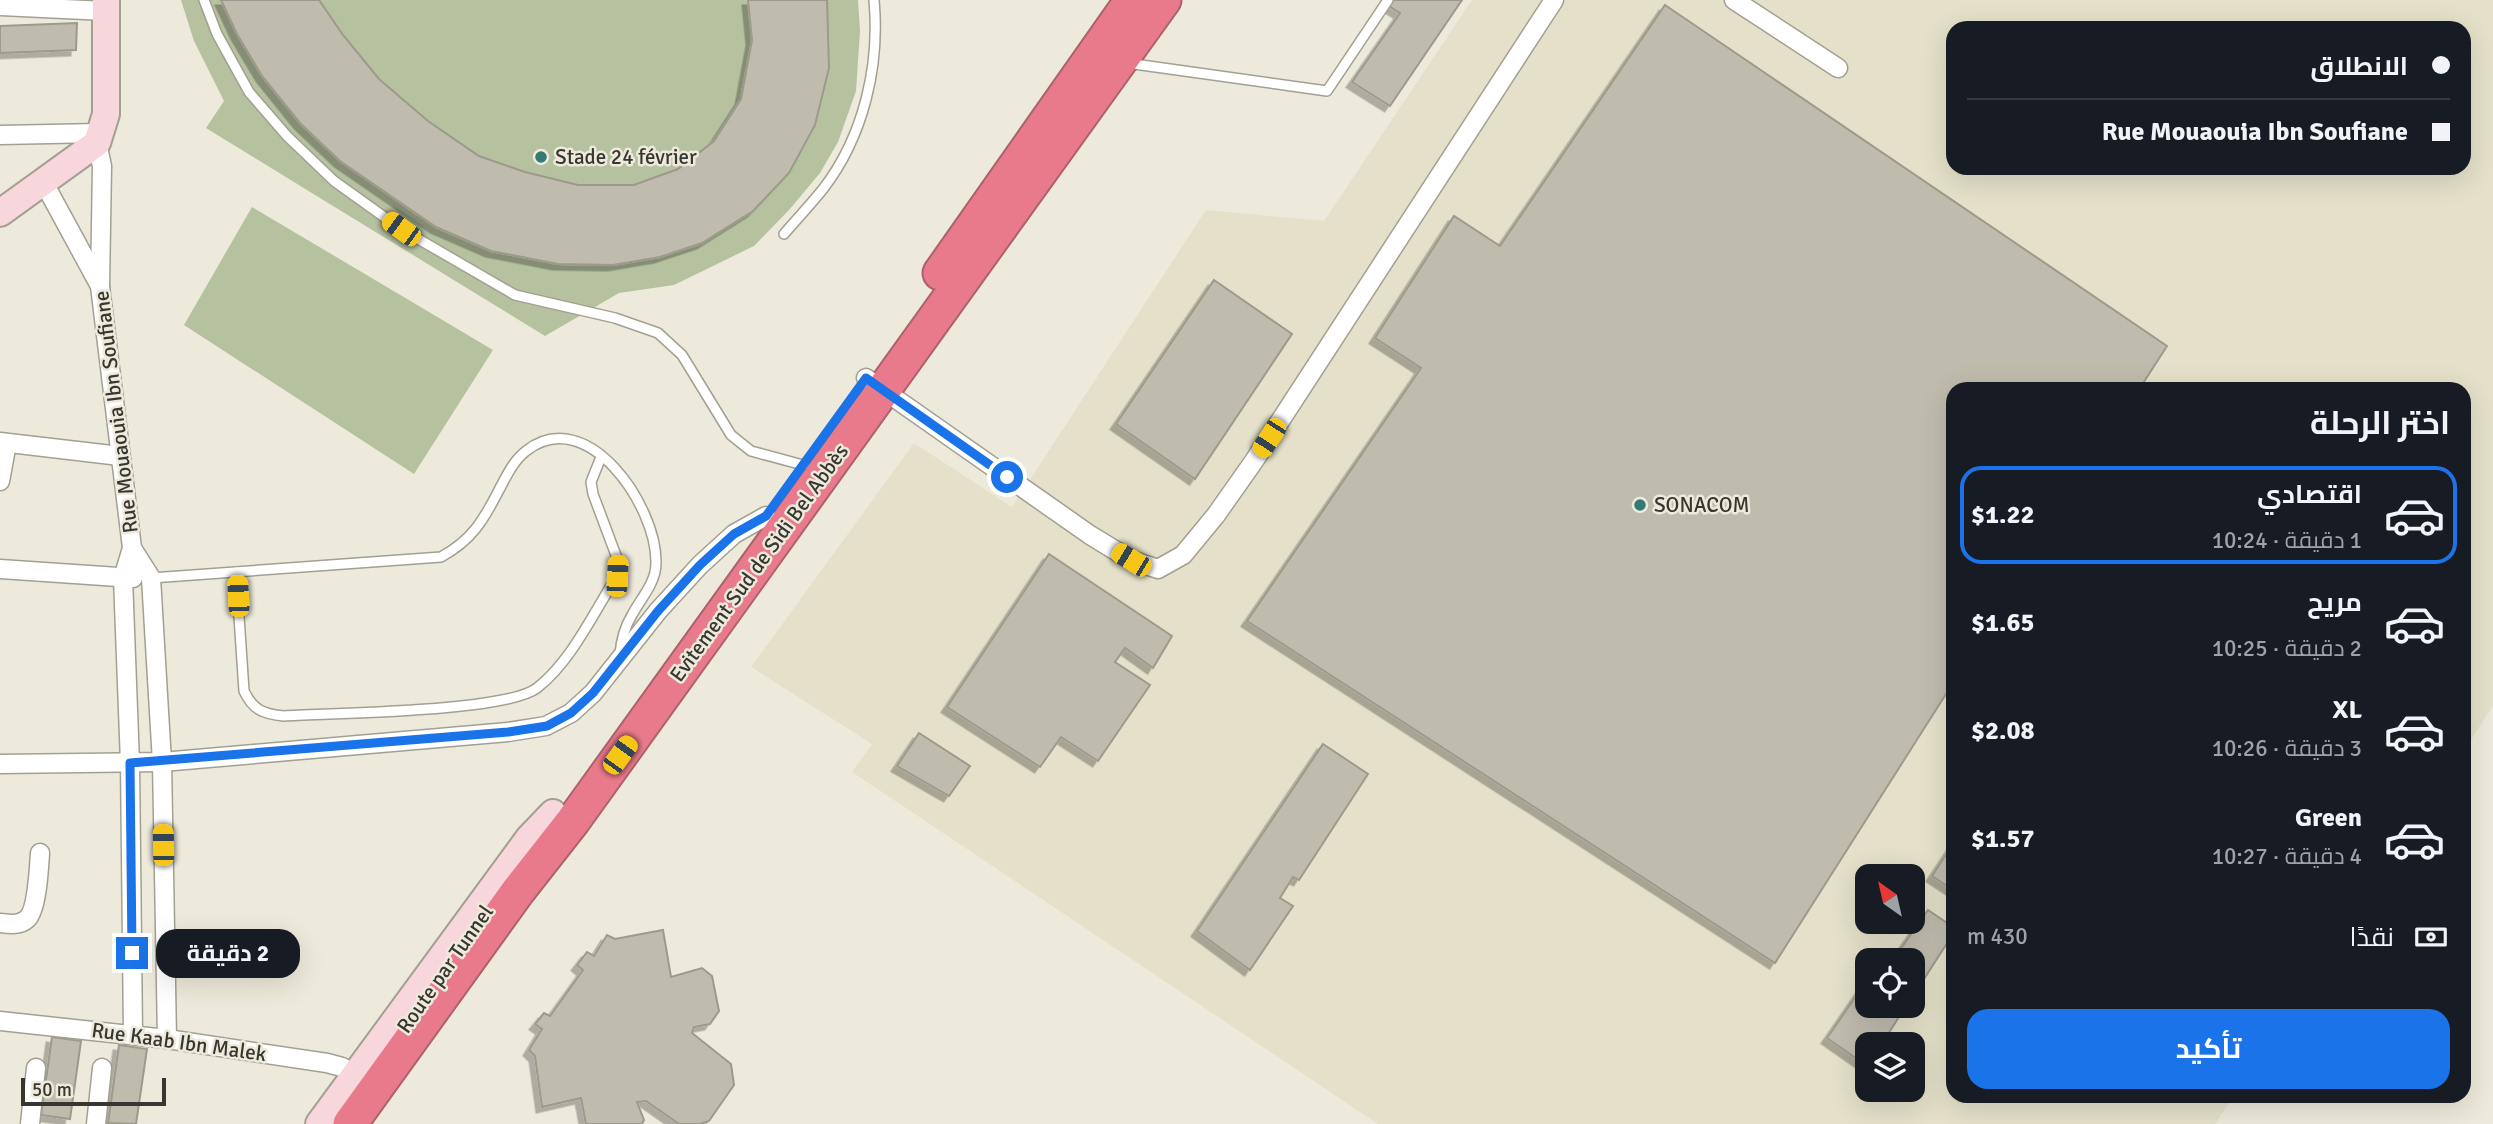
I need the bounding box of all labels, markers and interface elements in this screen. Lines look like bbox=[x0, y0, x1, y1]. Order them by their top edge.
text: الانطلاق bbox=[2310, 51, 2408, 83]
text: Rue Mouaouia Ibn Soufiane bbox=[2102, 116, 2408, 148]
place label: Stade 24 février bbox=[555, 144, 697, 170]
marker: Stade 24 février bbox=[533, 149, 549, 165]
car bbox=[378, 208, 425, 250]
street label: Rue Mouaouia Ibn Soufiane bbox=[88, 289, 144, 535]
text: اختر الرحلة bbox=[2310, 404, 2450, 443]
car bbox=[1249, 415, 1290, 461]
street label: Evitement Sud de Sidi Bel Abbès bbox=[664, 439, 854, 687]
route start bbox=[991, 461, 1023, 493]
text: اقتصادي bbox=[2257, 479, 2362, 511]
icon: car bbox=[2383, 484, 2446, 547]
place label: SONACOM bbox=[1654, 492, 1750, 518]
marker: SONACOM bbox=[1632, 497, 1648, 513]
text: $1.22 bbox=[1971, 499, 2035, 531]
text: 1 دقيقة · 10:24 bbox=[2212, 526, 2362, 555]
car bbox=[1108, 540, 1155, 580]
car bbox=[606, 554, 629, 598]
car bbox=[227, 574, 250, 618]
text: مريح bbox=[2307, 587, 2362, 619]
icon: car bbox=[2383, 592, 2446, 655]
text: $1.65 bbox=[1971, 607, 2035, 639]
text: 2 دقيقة · 10:25 bbox=[2212, 634, 2362, 663]
text: XL bbox=[2332, 694, 2362, 726]
icon: car bbox=[2383, 700, 2446, 763]
text: $2.08 bbox=[1971, 715, 2035, 747]
car bbox=[600, 732, 641, 778]
text: 3 دقيقة · 10:26 bbox=[2212, 734, 2362, 763]
text: Green bbox=[2295, 802, 2362, 834]
icon: car bbox=[2383, 808, 2446, 871]
text: $1.57 bbox=[1971, 823, 2035, 855]
car bbox=[153, 824, 174, 866]
text: 4 دقيقة · 10:27 bbox=[2212, 842, 2362, 871]
north arrow bbox=[1855, 864, 1925, 934]
map controls bbox=[1855, 864, 1925, 1102]
street label: Route par Tunnel bbox=[391, 900, 499, 1038]
icon: cash bbox=[2412, 918, 2450, 956]
text: 430 m bbox=[1967, 922, 2028, 951]
text: نقدًا bbox=[2350, 922, 2394, 954]
callout: 2 دقيقة bbox=[156, 928, 300, 978]
route end bbox=[116, 937, 148, 969]
text: 2 دقيقة bbox=[187, 939, 269, 968]
button: locate bbox=[1855, 948, 1925, 1018]
button: تأكيد bbox=[1967, 1009, 2450, 1089]
street label: Rue Kaab Ibn Malek bbox=[90, 1017, 268, 1067]
button: layers bbox=[1855, 1032, 1925, 1102]
scale bar bbox=[21, 1075, 166, 1107]
text: 50 m bbox=[32, 1078, 72, 1102]

